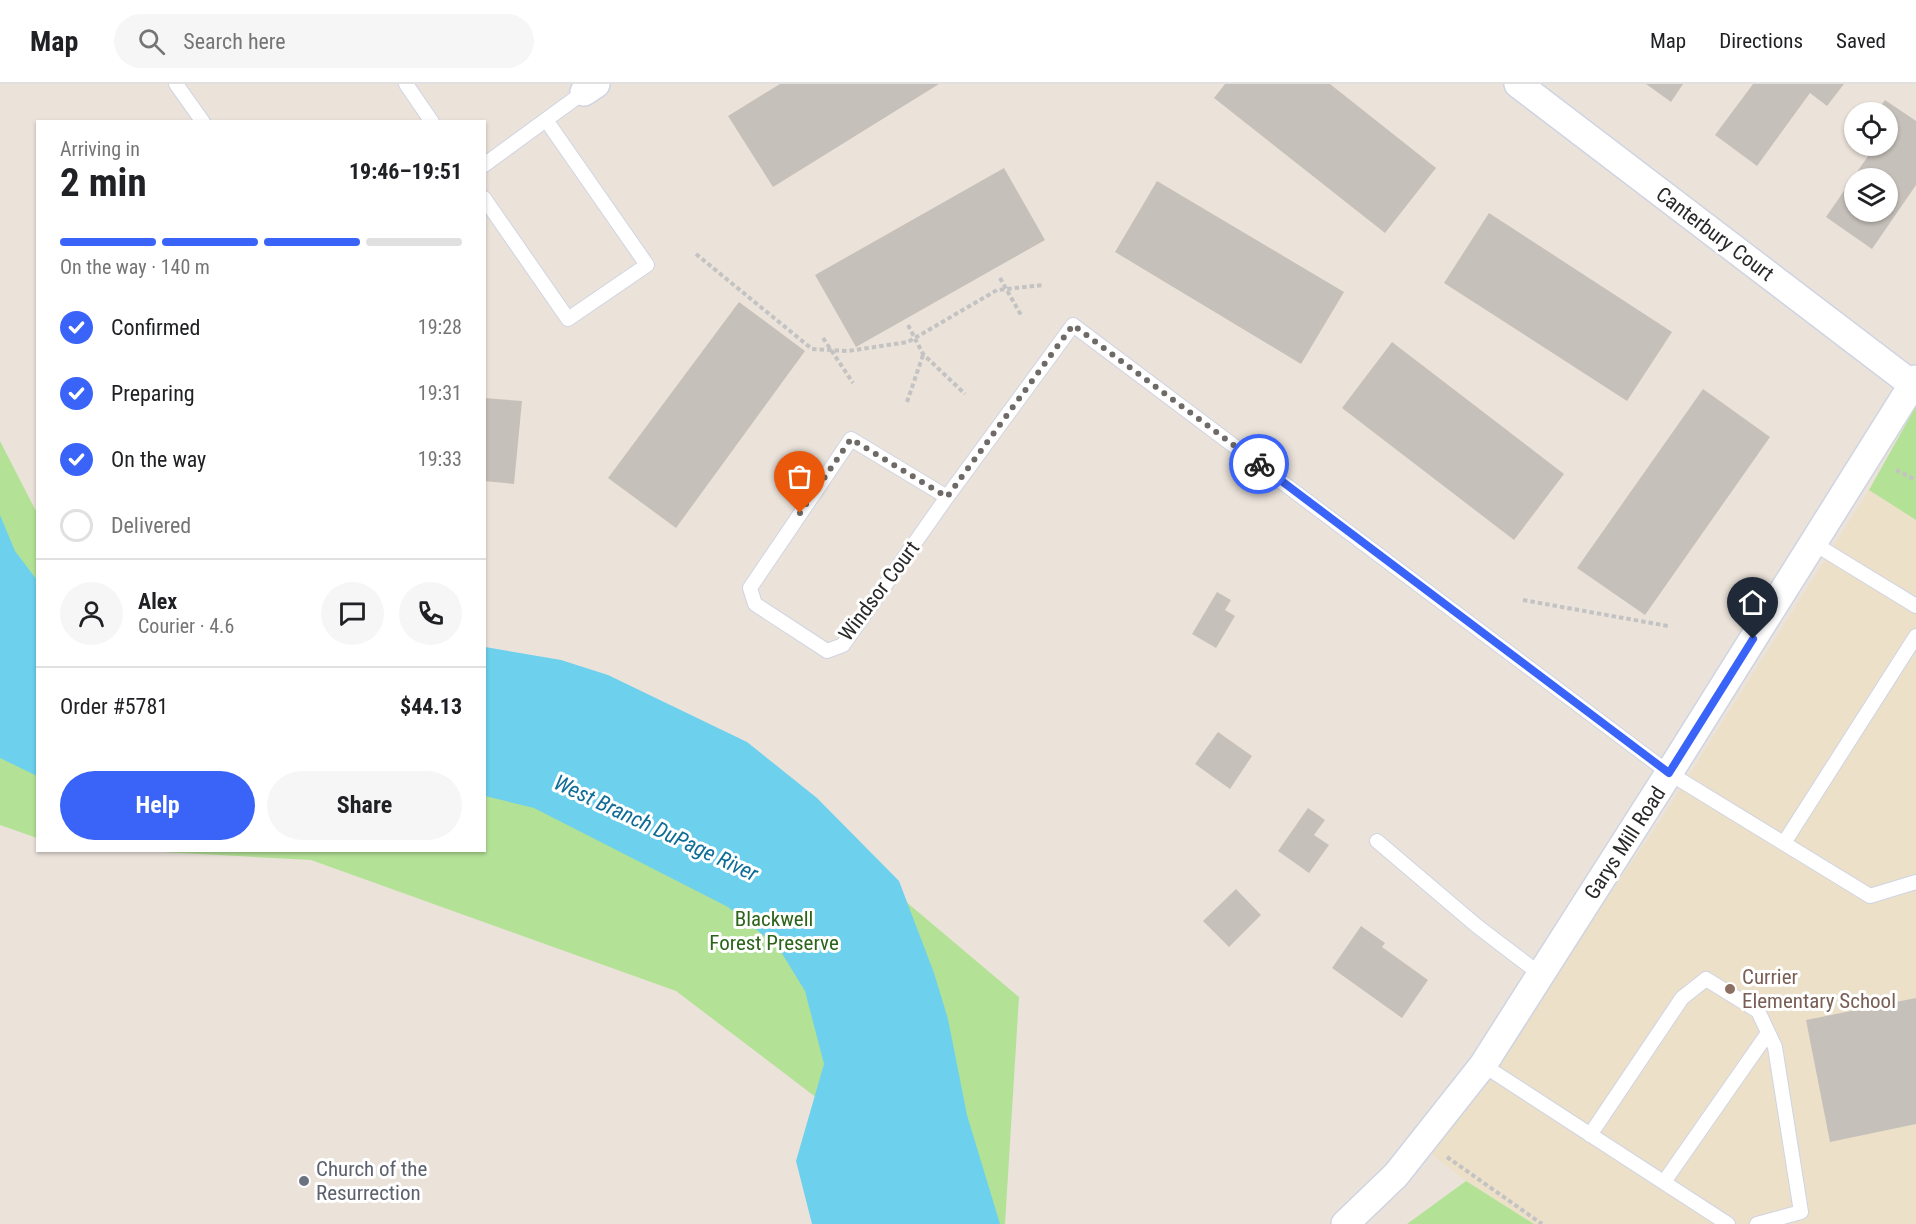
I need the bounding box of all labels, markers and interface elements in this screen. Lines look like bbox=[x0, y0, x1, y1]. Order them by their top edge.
search box bbox=[114, 14, 534, 68]
text: Map bbox=[30, 25, 78, 58]
icon: search bbox=[135, 25, 168, 58]
text: Search here bbox=[183, 29, 286, 54]
text: Map bbox=[1650, 29, 1686, 53]
text: Directions bbox=[1719, 29, 1803, 53]
text: Saved bbox=[1836, 29, 1886, 53]
map controls bbox=[1844, 102, 1898, 222]
button: locate bbox=[1844, 102, 1898, 156]
text: Arriving in bbox=[60, 137, 140, 161]
text: 19:46–19:51 bbox=[349, 159, 462, 184]
text: 2 min bbox=[60, 160, 147, 206]
button: layers bbox=[1844, 168, 1898, 222]
street label: Canterbury Court bbox=[1651, 182, 1779, 286]
text: On the way · 140 m bbox=[60, 255, 210, 279]
icon: check bbox=[60, 311, 93, 344]
text: Confirmed bbox=[111, 315, 200, 340]
text: 19:28 bbox=[418, 315, 462, 339]
icon: check bbox=[60, 377, 93, 410]
text: Preparing bbox=[111, 381, 195, 406]
text: 19:31 bbox=[418, 381, 462, 405]
courier bbox=[1229, 434, 1289, 494]
icon: check bbox=[60, 443, 93, 476]
text: On the way bbox=[111, 447, 206, 472]
text: 19:33 bbox=[418, 447, 462, 471]
icon: bike bbox=[1243, 448, 1276, 481]
pin bbox=[774, 451, 825, 513]
icon: bag bbox=[783, 460, 816, 493]
text: Delivered bbox=[111, 513, 191, 538]
street label: Windsor Court bbox=[834, 536, 924, 646]
pin bbox=[1727, 577, 1778, 639]
button: person bbox=[60, 582, 123, 645]
button: chat bbox=[321, 582, 384, 645]
button: phone bbox=[399, 582, 462, 645]
icon: home bbox=[1736, 586, 1769, 619]
text: Alex bbox=[138, 589, 177, 614]
text: Courier · 4.6 bbox=[138, 614, 234, 638]
text: Order #5781 bbox=[60, 694, 168, 719]
text: $44.13 bbox=[400, 694, 462, 719]
water label: West Branch DuPage River bbox=[550, 770, 762, 886]
button: Help bbox=[60, 771, 255, 840]
button: Share bbox=[267, 771, 462, 840]
street label: Garys Mill Road bbox=[1580, 782, 1670, 904]
park label: Blackwell Forest Preserve bbox=[709, 907, 839, 955]
place label: Currier Elementary School bbox=[1742, 965, 1896, 1013]
marker: Currier Elementary School bbox=[1723, 982, 1737, 996]
place label: Church of the Resurrection bbox=[316, 1157, 427, 1205]
marker: Church of the Resurrection bbox=[297, 1174, 311, 1188]

